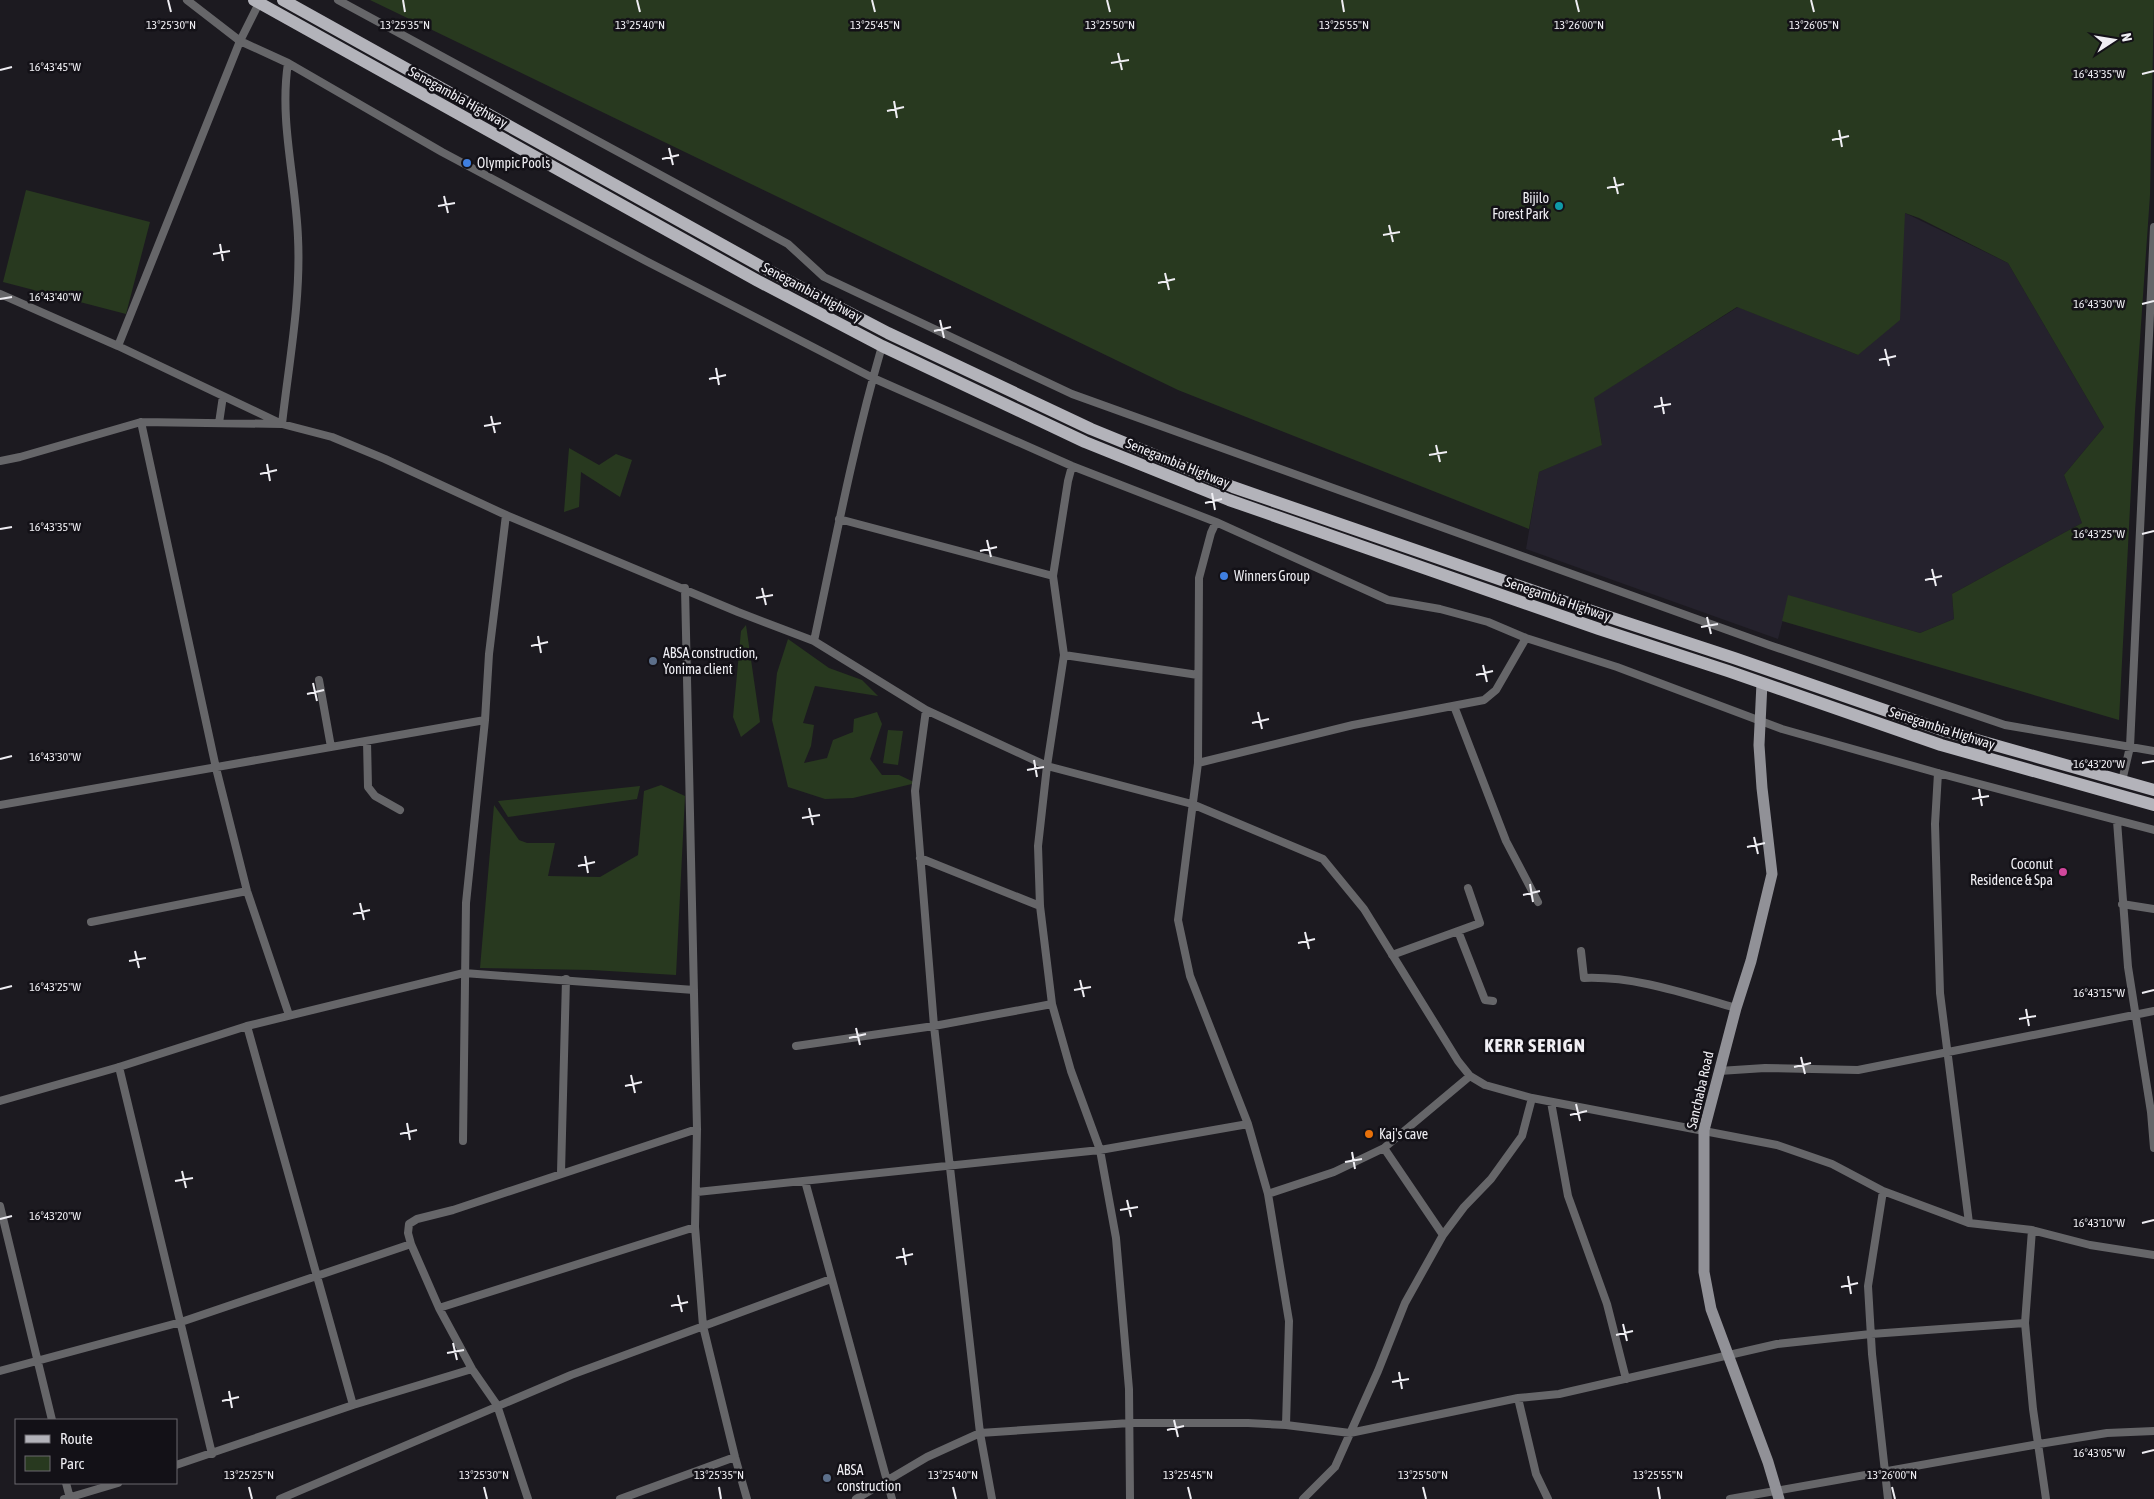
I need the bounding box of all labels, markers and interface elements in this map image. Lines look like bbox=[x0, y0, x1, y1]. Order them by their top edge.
north arrow bbox=[2089, 15, 2139, 65]
text: 13°25'30"N bbox=[146, 18, 196, 32]
text: 13°25'35"N bbox=[380, 18, 430, 32]
text: 13°25'40"N bbox=[615, 18, 665, 32]
text: 13°25'45"N bbox=[850, 18, 900, 32]
text: 13°25'50"N bbox=[1085, 18, 1135, 32]
text: 13°25'55"N bbox=[1319, 18, 1369, 32]
text: 13°26'00"N bbox=[1554, 18, 1604, 32]
text: 13°26'05"N bbox=[1789, 18, 1839, 32]
text: N bbox=[2118, 32, 2135, 43]
text: 16°43'45"W bbox=[29, 60, 81, 74]
street label: Senegambia Highway bbox=[406, 63, 510, 131]
text: 16°43'35"W bbox=[2073, 67, 2125, 81]
place label: Olympic Pools bbox=[477, 155, 550, 171]
marker: Olympic Pools bbox=[461, 157, 473, 169]
place label: Bijilo Forest Park bbox=[1492, 190, 1549, 222]
marker: Bijilo Forest Park bbox=[1553, 200, 1565, 212]
street label: Senegambia Highway bbox=[759, 259, 865, 325]
text: 16°43'40"W bbox=[29, 290, 81, 304]
text: 16°43'30"W bbox=[2073, 297, 2125, 311]
street label: Senegambia Highway bbox=[1124, 435, 1233, 491]
text: 16°43'35"W bbox=[29, 520, 81, 534]
text: 16°43'25"W bbox=[2073, 527, 2125, 541]
place label: Winners Group bbox=[1234, 568, 1310, 584]
marker: Winners Group bbox=[1218, 570, 1230, 582]
street label: Senegambia Highway bbox=[1503, 573, 1613, 625]
place label: ABSA construction, Yonima client bbox=[663, 645, 758, 677]
marker: ABSA construction, Yonima client bbox=[647, 655, 659, 667]
street label: Senegambia Highway bbox=[1887, 703, 1997, 753]
text: 16°43'30"W bbox=[29, 750, 81, 764]
text: 16°43'20"W bbox=[2073, 757, 2125, 771]
place label: Coconut Residence & Spa bbox=[1970, 856, 2053, 888]
marker: Coconut Residence & Spa bbox=[2057, 866, 2069, 878]
text: 16°43'25"W bbox=[29, 980, 81, 994]
text: 16°43'15"W bbox=[2073, 986, 2125, 1000]
district label: KERR SERIGN bbox=[1484, 1034, 1586, 1056]
street label: Sanchaba Road bbox=[1683, 1049, 1717, 1131]
place label: Kaj's cave bbox=[1379, 1126, 1428, 1142]
marker: Kaj's cave bbox=[1363, 1128, 1375, 1140]
text: 16°43'20"W bbox=[29, 1209, 81, 1223]
text: 16°43'10"W bbox=[2073, 1216, 2125, 1230]
legend bbox=[15, 1419, 178, 1484]
text: Route bbox=[60, 1430, 93, 1447]
text: 16°43'05"W bbox=[2073, 1446, 2125, 1460]
text: Parc bbox=[60, 1455, 84, 1472]
place label: ABSA construction bbox=[837, 1462, 901, 1494]
text: 13°25'25"N bbox=[224, 1468, 274, 1482]
text: 13°25'30"N bbox=[459, 1468, 509, 1482]
text: 13°25'35"N bbox=[694, 1468, 744, 1482]
text: 13°25'40"N bbox=[928, 1468, 978, 1482]
text: 13°25'45"N bbox=[1163, 1468, 1213, 1482]
text: 13°25'50"N bbox=[1398, 1468, 1448, 1482]
text: 13°25'55"N bbox=[1633, 1468, 1683, 1482]
text: 13°26'00"N bbox=[1867, 1468, 1917, 1482]
marker: ABSA construction bbox=[821, 1472, 833, 1484]

